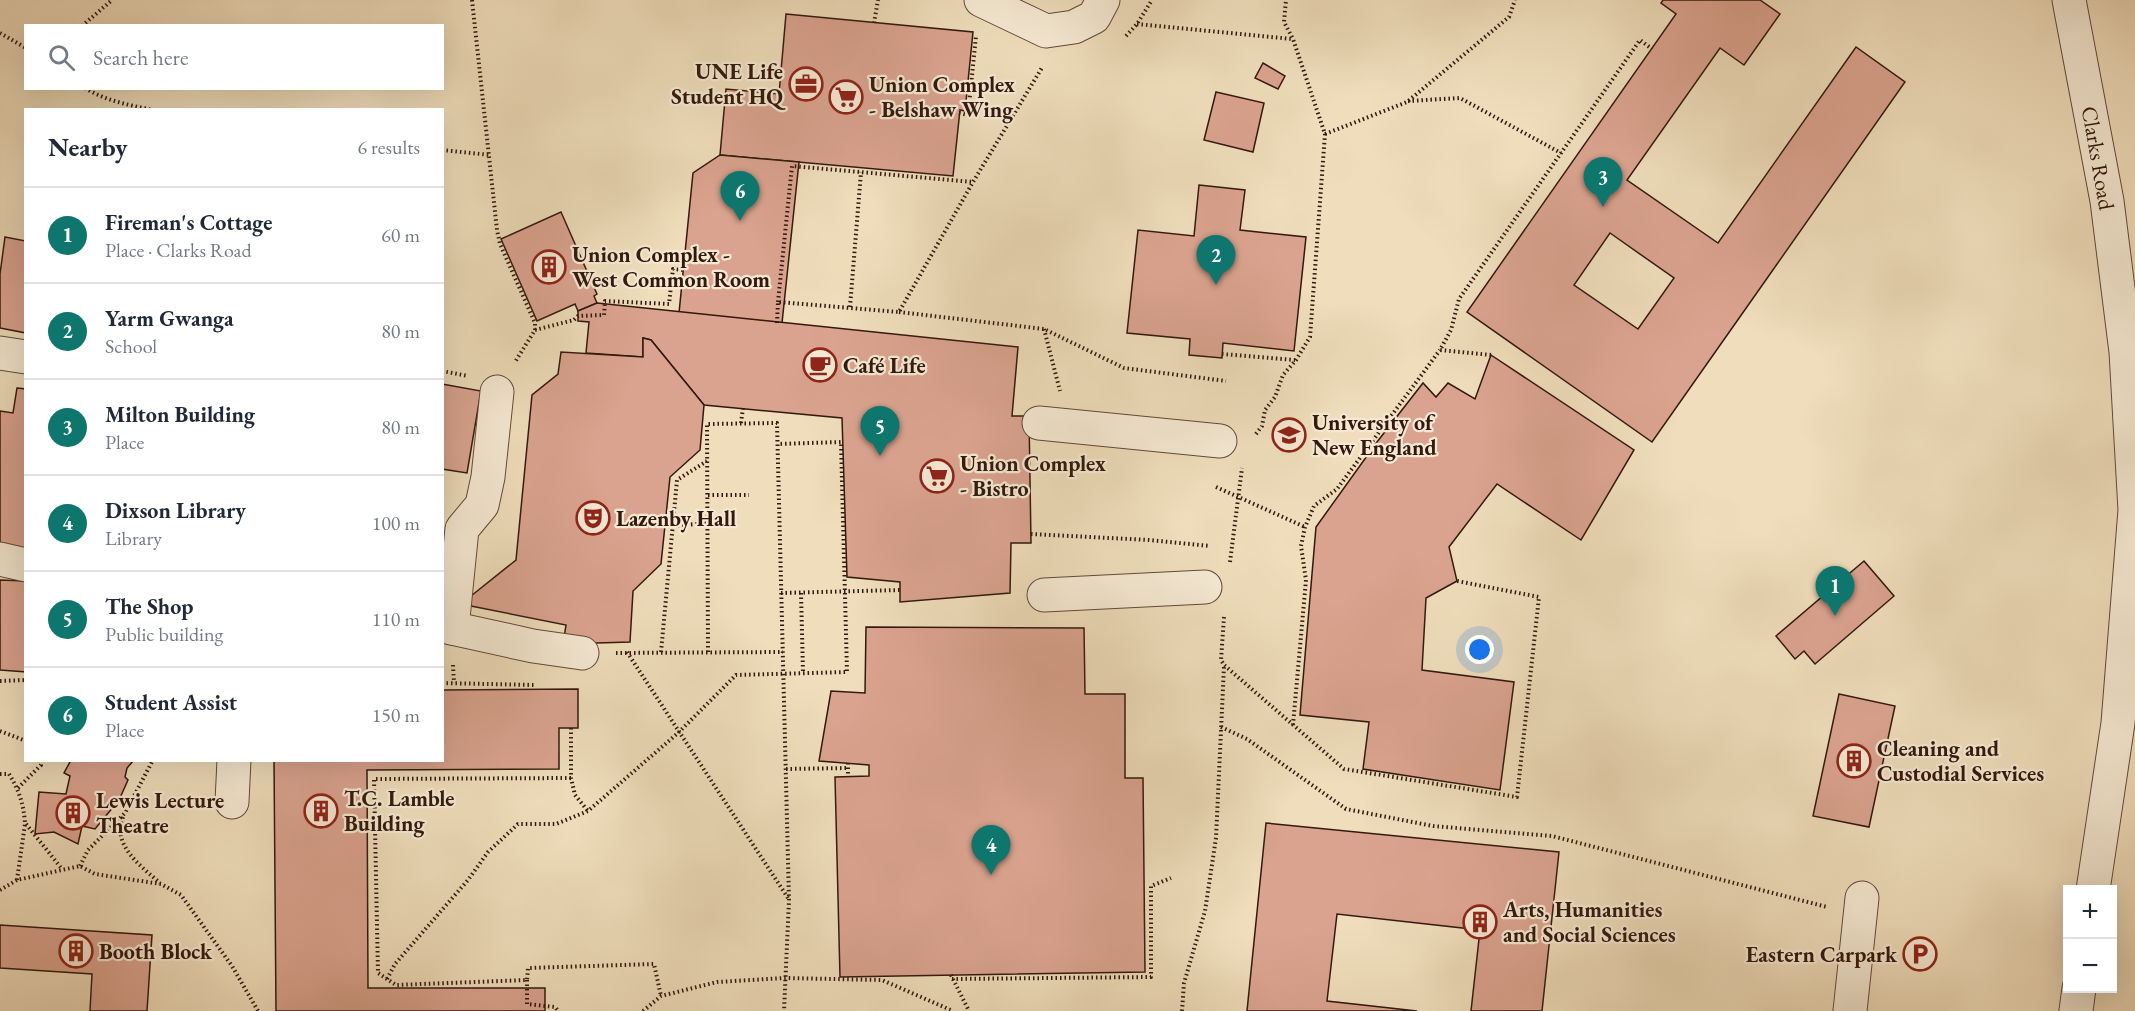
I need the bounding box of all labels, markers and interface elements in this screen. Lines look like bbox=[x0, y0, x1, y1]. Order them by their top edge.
search box bbox=[24, 24, 444, 90]
icon: search bbox=[45, 41, 78, 74]
text: Search here bbox=[93, 43, 188, 72]
place label: UNE Life Student HQ bbox=[671, 57, 786, 111]
office icon: UNE Life Student HQ bbox=[788, 66, 824, 102]
place label: Union Complex - Belshaw Wing bbox=[869, 70, 1015, 124]
supermarket icon: Union Complex - Belshaw Wing bbox=[828, 79, 864, 115]
street label: Clarks Road bbox=[2075, 104, 2122, 213]
text: Nearby bbox=[48, 130, 128, 164]
text: 6 results bbox=[357, 134, 420, 160]
pin: 3 bbox=[1584, 158, 1622, 207]
pin: 6 bbox=[720, 172, 760, 221]
text: Fireman's Cottage bbox=[105, 208, 272, 237]
text: 1 bbox=[62, 222, 73, 248]
text: 60 m bbox=[381, 222, 420, 248]
pin: 2 bbox=[1196, 236, 1236, 285]
text: Place · Clarks Road bbox=[105, 237, 252, 263]
place label: Union Complex - West Common Room bbox=[572, 240, 770, 294]
building icon: Union Complex - West Common Room bbox=[531, 249, 567, 285]
text: Yarm Gwanga bbox=[105, 304, 234, 333]
text: 2 bbox=[62, 318, 73, 344]
text: 80 m bbox=[381, 318, 420, 344]
text: School bbox=[105, 333, 157, 359]
cafe icon: Café Life bbox=[802, 347, 838, 383]
place label: Café Life bbox=[843, 351, 926, 380]
text: Milton Building bbox=[105, 400, 255, 429]
pin: 5 bbox=[860, 406, 900, 456]
place label: University of New England bbox=[1312, 408, 1437, 462]
text: 3 bbox=[62, 414, 73, 440]
text: 80 m bbox=[381, 414, 420, 440]
school or university icon: University of New England bbox=[1271, 417, 1307, 453]
text: Place bbox=[105, 429, 144, 455]
place label: Union Complex - Bistro bbox=[960, 449, 1106, 503]
supermarket icon: Union Complex - Bistro bbox=[919, 458, 955, 494]
text: Dixson Library bbox=[105, 496, 246, 525]
theatre icon: Lazenby Hall bbox=[575, 500, 611, 536]
place label: Lazenby Hall bbox=[616, 504, 736, 533]
text: 4 bbox=[62, 510, 73, 536]
text: 100 m bbox=[372, 510, 420, 536]
text: Library bbox=[105, 525, 162, 551]
pin: 1 bbox=[1816, 566, 1854, 616]
text: The Shop bbox=[105, 592, 193, 621]
text: 5 bbox=[62, 606, 73, 632]
text: 110 m bbox=[372, 606, 420, 632]
text: Public building bbox=[105, 621, 223, 647]
your location bbox=[1465, 635, 1494, 664]
text: Student Assist bbox=[105, 688, 237, 717]
text: 6 bbox=[62, 702, 73, 728]
text: 150 m bbox=[372, 702, 420, 728]
text: Place bbox=[105, 717, 144, 743]
place label: Cleaning and Custodial Services bbox=[1877, 734, 2044, 788]
building icon: Cleaning and Custodial Services bbox=[1836, 743, 1872, 779]
place label: T.C. Lamble Building bbox=[344, 784, 454, 838]
place label: Lewis Lecture Theatre bbox=[96, 786, 224, 840]
building icon: T.C. Lamble Building bbox=[303, 793, 339, 829]
building icon: Lewis Lecture Theatre bbox=[55, 795, 91, 831]
pin: 4 bbox=[972, 826, 1010, 875]
map controls bbox=[2063, 885, 2117, 993]
button: + bbox=[2063, 885, 2117, 939]
place label: Arts, Humanities and Social Sciences bbox=[1502, 895, 1676, 949]
building icon: Arts, Humanities and Social Sciences bbox=[1462, 904, 1498, 940]
building icon: Booth Block bbox=[58, 933, 94, 969]
parking icon: Eastern Carpark bbox=[1902, 936, 1938, 972]
place label: Booth Block bbox=[99, 937, 213, 966]
button: − bbox=[2063, 939, 2117, 993]
place label: Eastern Carpark bbox=[1746, 940, 1898, 969]

